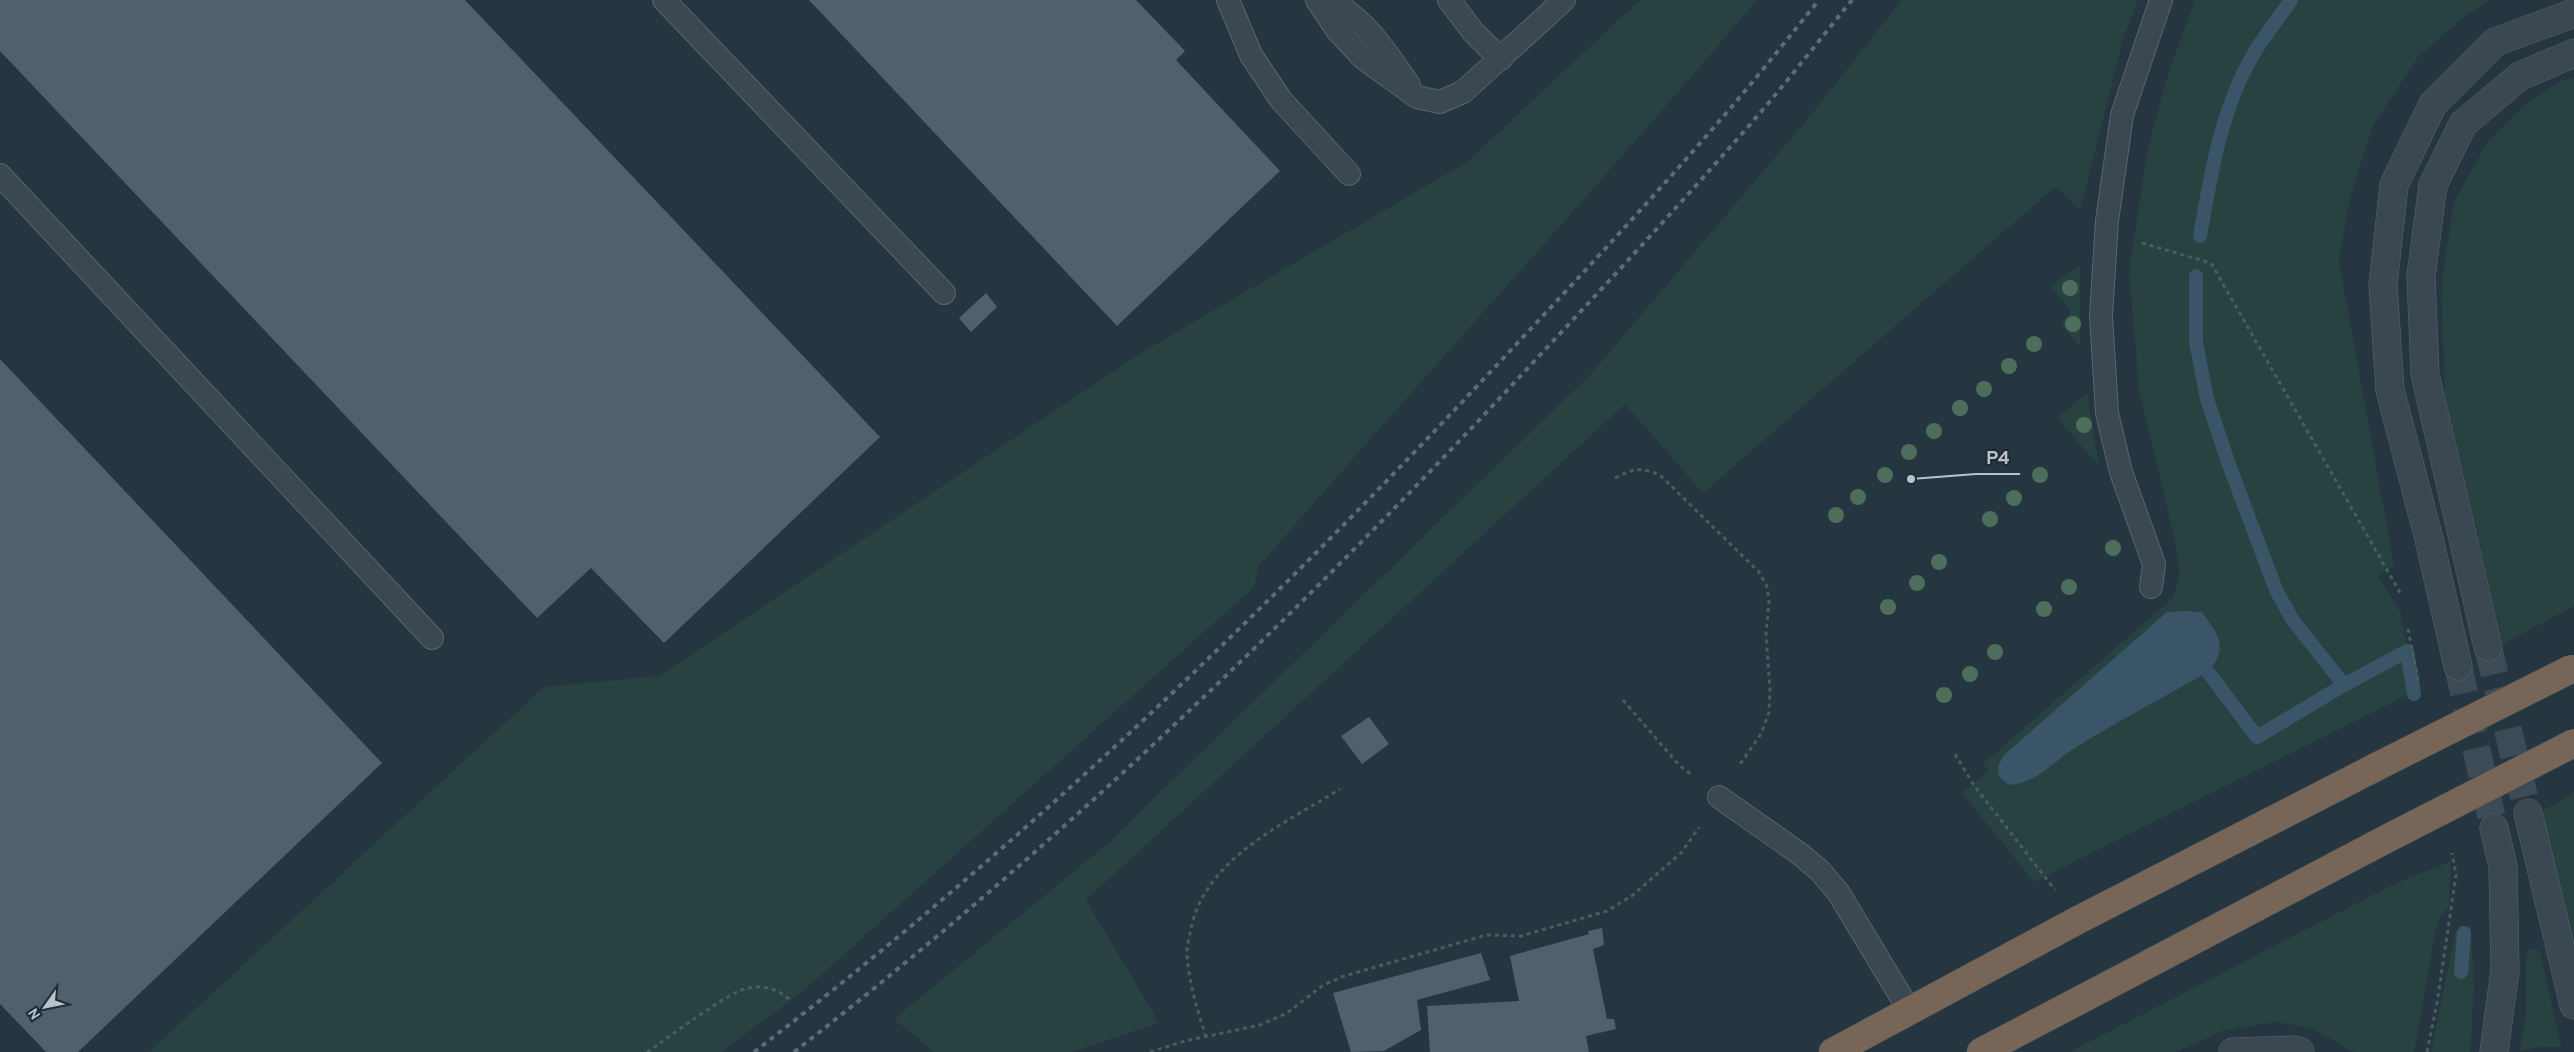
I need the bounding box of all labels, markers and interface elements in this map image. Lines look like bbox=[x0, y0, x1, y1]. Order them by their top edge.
callout: P4 bbox=[1976, 440, 2020, 474]
text: P4 bbox=[1986, 447, 2010, 471]
north arrow bbox=[20, 982, 70, 1032]
text: N bbox=[25, 1004, 45, 1022]

